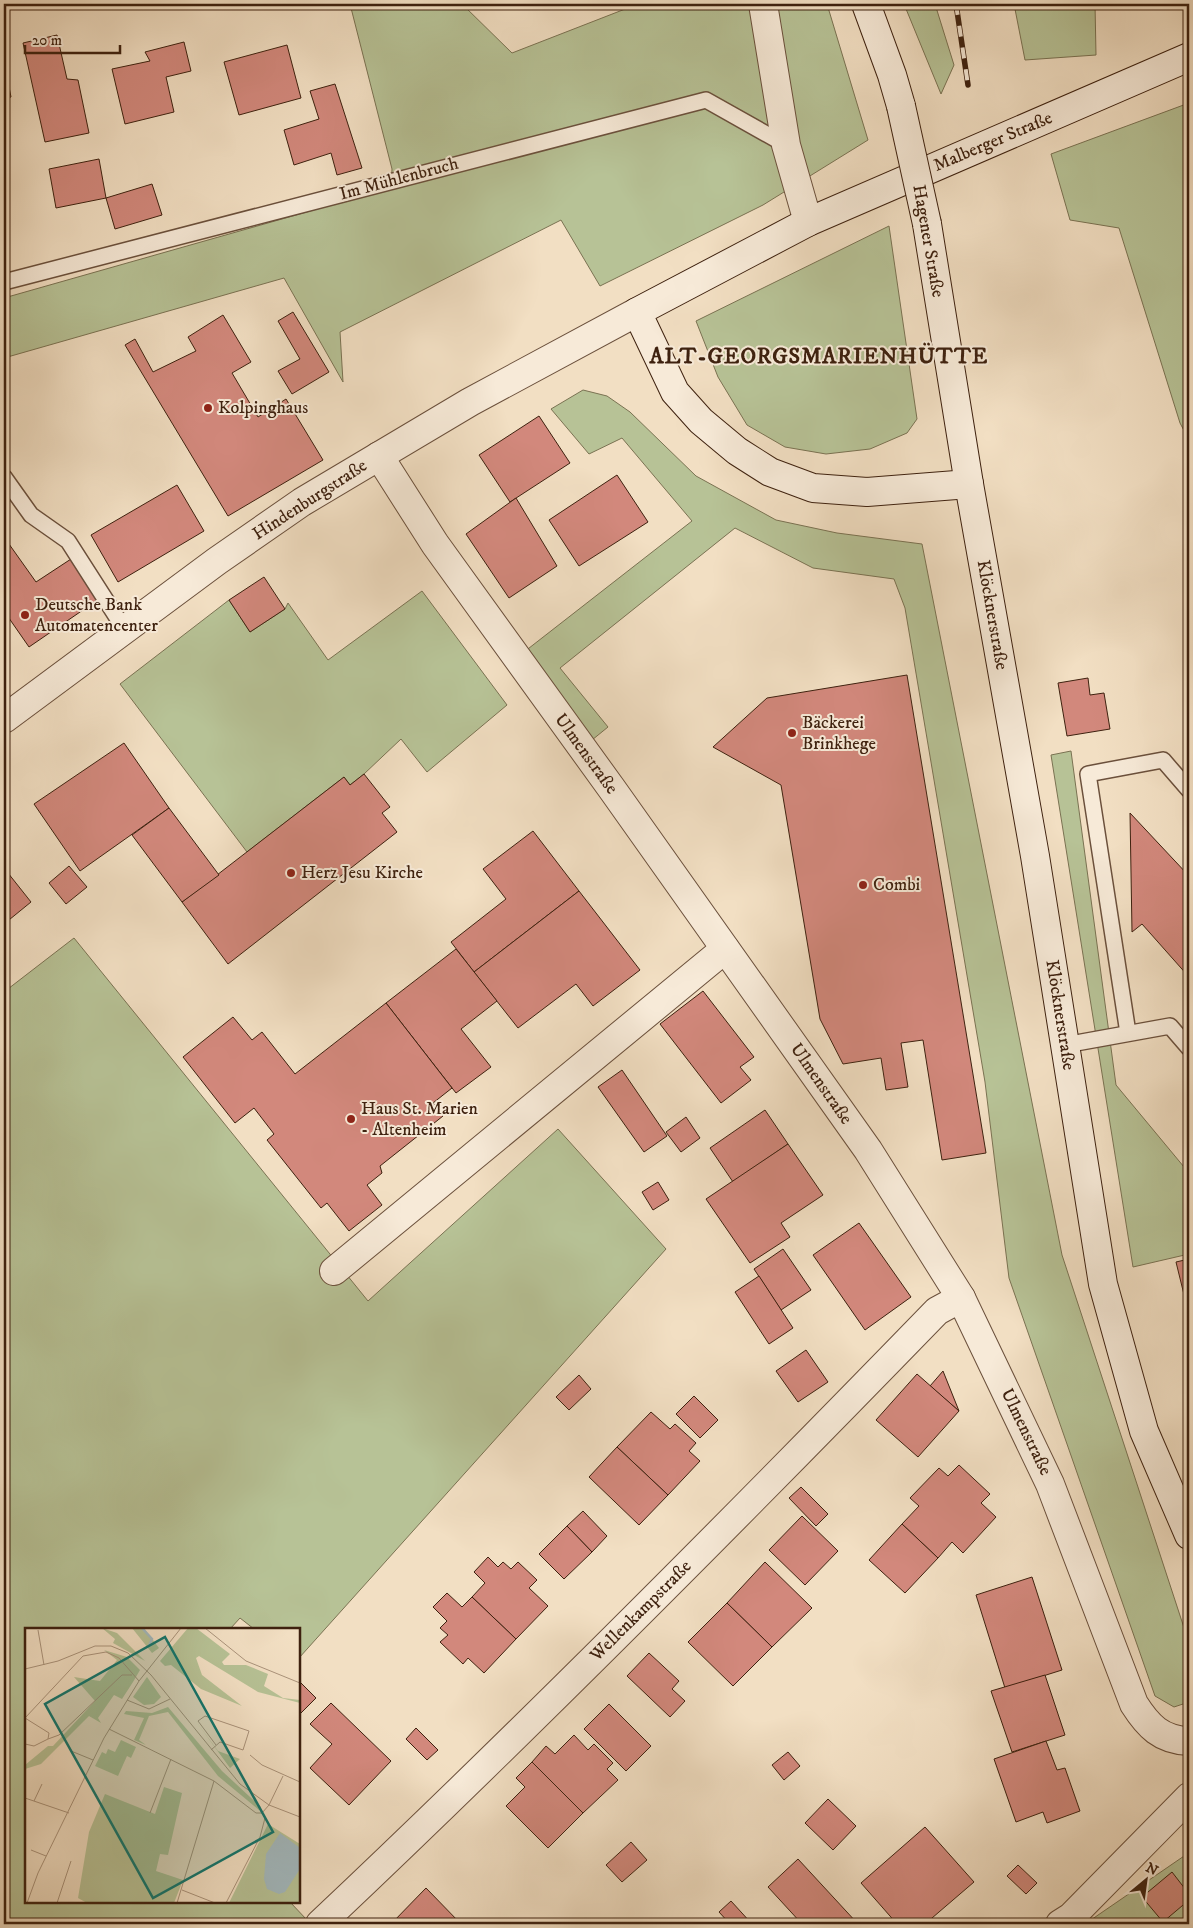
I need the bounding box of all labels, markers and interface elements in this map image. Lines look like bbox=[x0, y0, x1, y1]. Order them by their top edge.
scale bar bbox=[25, 22, 120, 54]
text: 20 m bbox=[32, 31, 62, 50]
street label: Malberger Straße bbox=[930, 107, 1056, 177]
street label: Im Mühlenbruch bbox=[337, 152, 461, 205]
street label: Hagener Straße bbox=[907, 183, 949, 299]
district label: ALT-GEORGSMARIENHÜTTE bbox=[649, 342, 988, 370]
place label: Kolpinghaus bbox=[218, 397, 308, 419]
marker: Kolpinghaus bbox=[202, 402, 214, 414]
street label: Hindenburgstraße bbox=[249, 455, 371, 545]
street label: Klöcknerstraße bbox=[971, 558, 1013, 672]
place label: Deutsche Bank Automatencenter bbox=[35, 594, 158, 637]
marker: Deutsche Bank Automatencenter bbox=[19, 609, 31, 621]
street label: Ulmenstraße bbox=[549, 709, 623, 799]
place label: Bäckerei Brinkhege bbox=[802, 712, 876, 755]
marker: Bäckerei Brinkhege bbox=[786, 727, 798, 739]
place label: Herz Jesu Kirche bbox=[301, 862, 423, 884]
marker: Herz Jesu Kirche bbox=[285, 867, 297, 879]
place label: Combi bbox=[873, 874, 920, 896]
marker: Combi bbox=[857, 879, 869, 891]
street label: Klöcknerstraße bbox=[1040, 958, 1080, 1072]
street label: Ulmenstraße bbox=[785, 1039, 857, 1129]
place label: Haus St. Marien - Altenheim bbox=[361, 1098, 479, 1141]
marker: Haus St. Marien - Altenheim bbox=[345, 1113, 357, 1125]
street label: Ulmenstraße bbox=[995, 1385, 1057, 1479]
street label: Wellenkampstraße bbox=[585, 1556, 696, 1667]
inset map bbox=[25, 1628, 300, 1903]
north arrow bbox=[1120, 1856, 1170, 1906]
text: N bbox=[1142, 1859, 1162, 1880]

